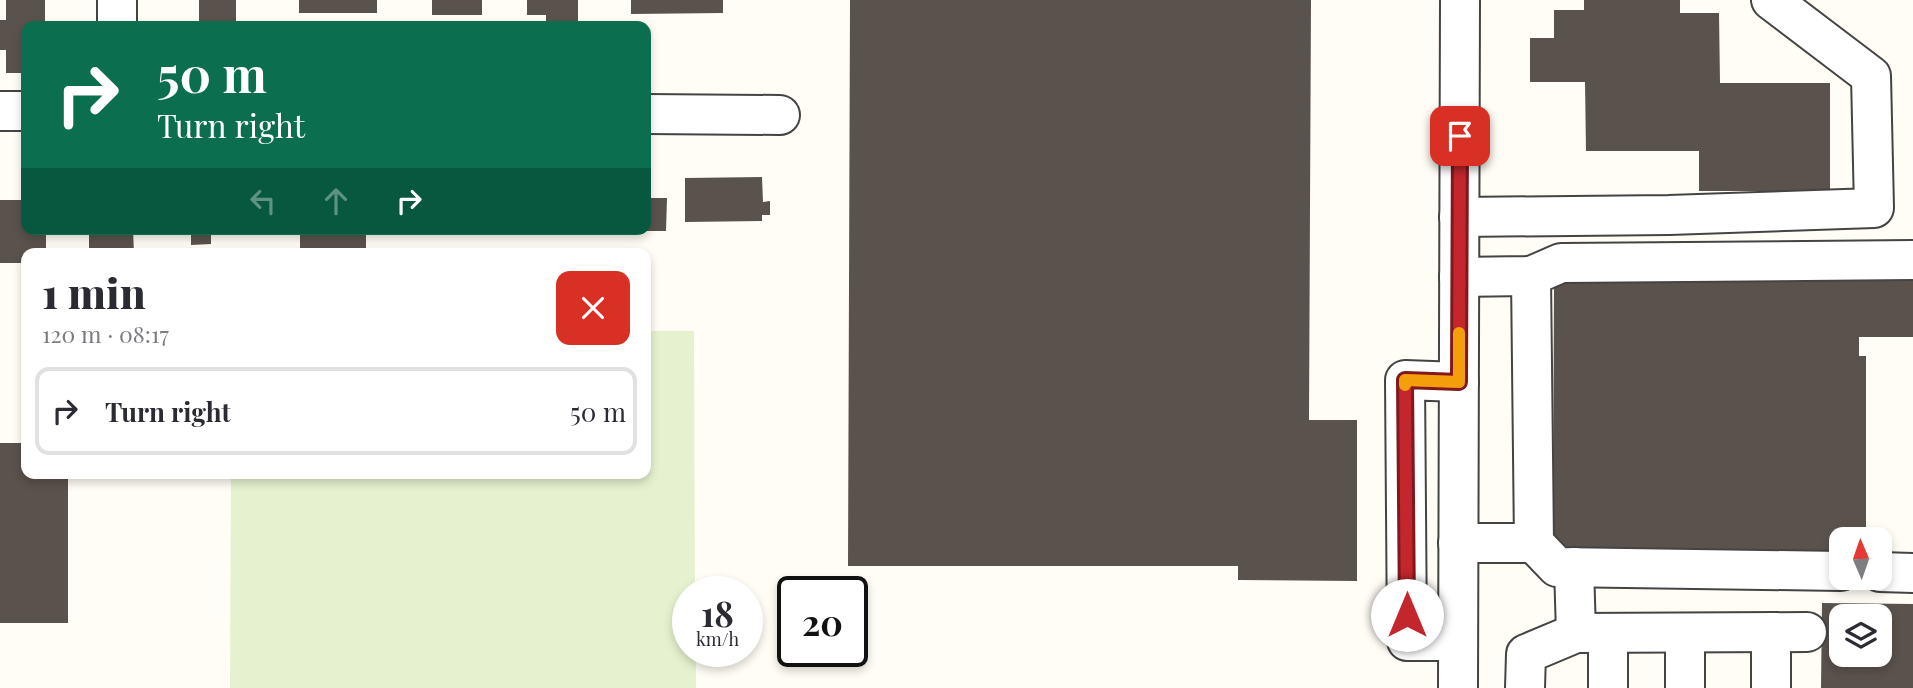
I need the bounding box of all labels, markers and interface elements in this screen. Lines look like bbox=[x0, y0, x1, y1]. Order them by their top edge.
text: 50 m bbox=[157, 40, 267, 105]
icon: right bbox=[42, 49, 133, 140]
text: Turn right bbox=[157, 103, 305, 146]
pin bbox=[1430, 106, 1490, 166]
icon: arrive bbox=[1441, 117, 1479, 155]
icon: left bbox=[244, 182, 282, 220]
icon: ahead bbox=[317, 182, 355, 220]
icon: right bbox=[390, 182, 428, 220]
text: 1 min bbox=[42, 264, 146, 320]
button: close bbox=[556, 271, 630, 345]
text: 120 m · 08:17 bbox=[42, 318, 169, 349]
icon: right bbox=[46, 392, 84, 430]
text: Turn right bbox=[105, 394, 231, 429]
text: 50 m bbox=[570, 394, 626, 429]
north arrow bbox=[1829, 527, 1892, 590]
map controls bbox=[1829, 527, 1892, 667]
speed limit sign: 20 bbox=[777, 576, 868, 667]
position arrow bbox=[1370, 578, 1444, 652]
text: 18 bbox=[701, 589, 734, 636]
button: layers bbox=[1829, 604, 1892, 667]
text: km/h bbox=[696, 627, 739, 651]

